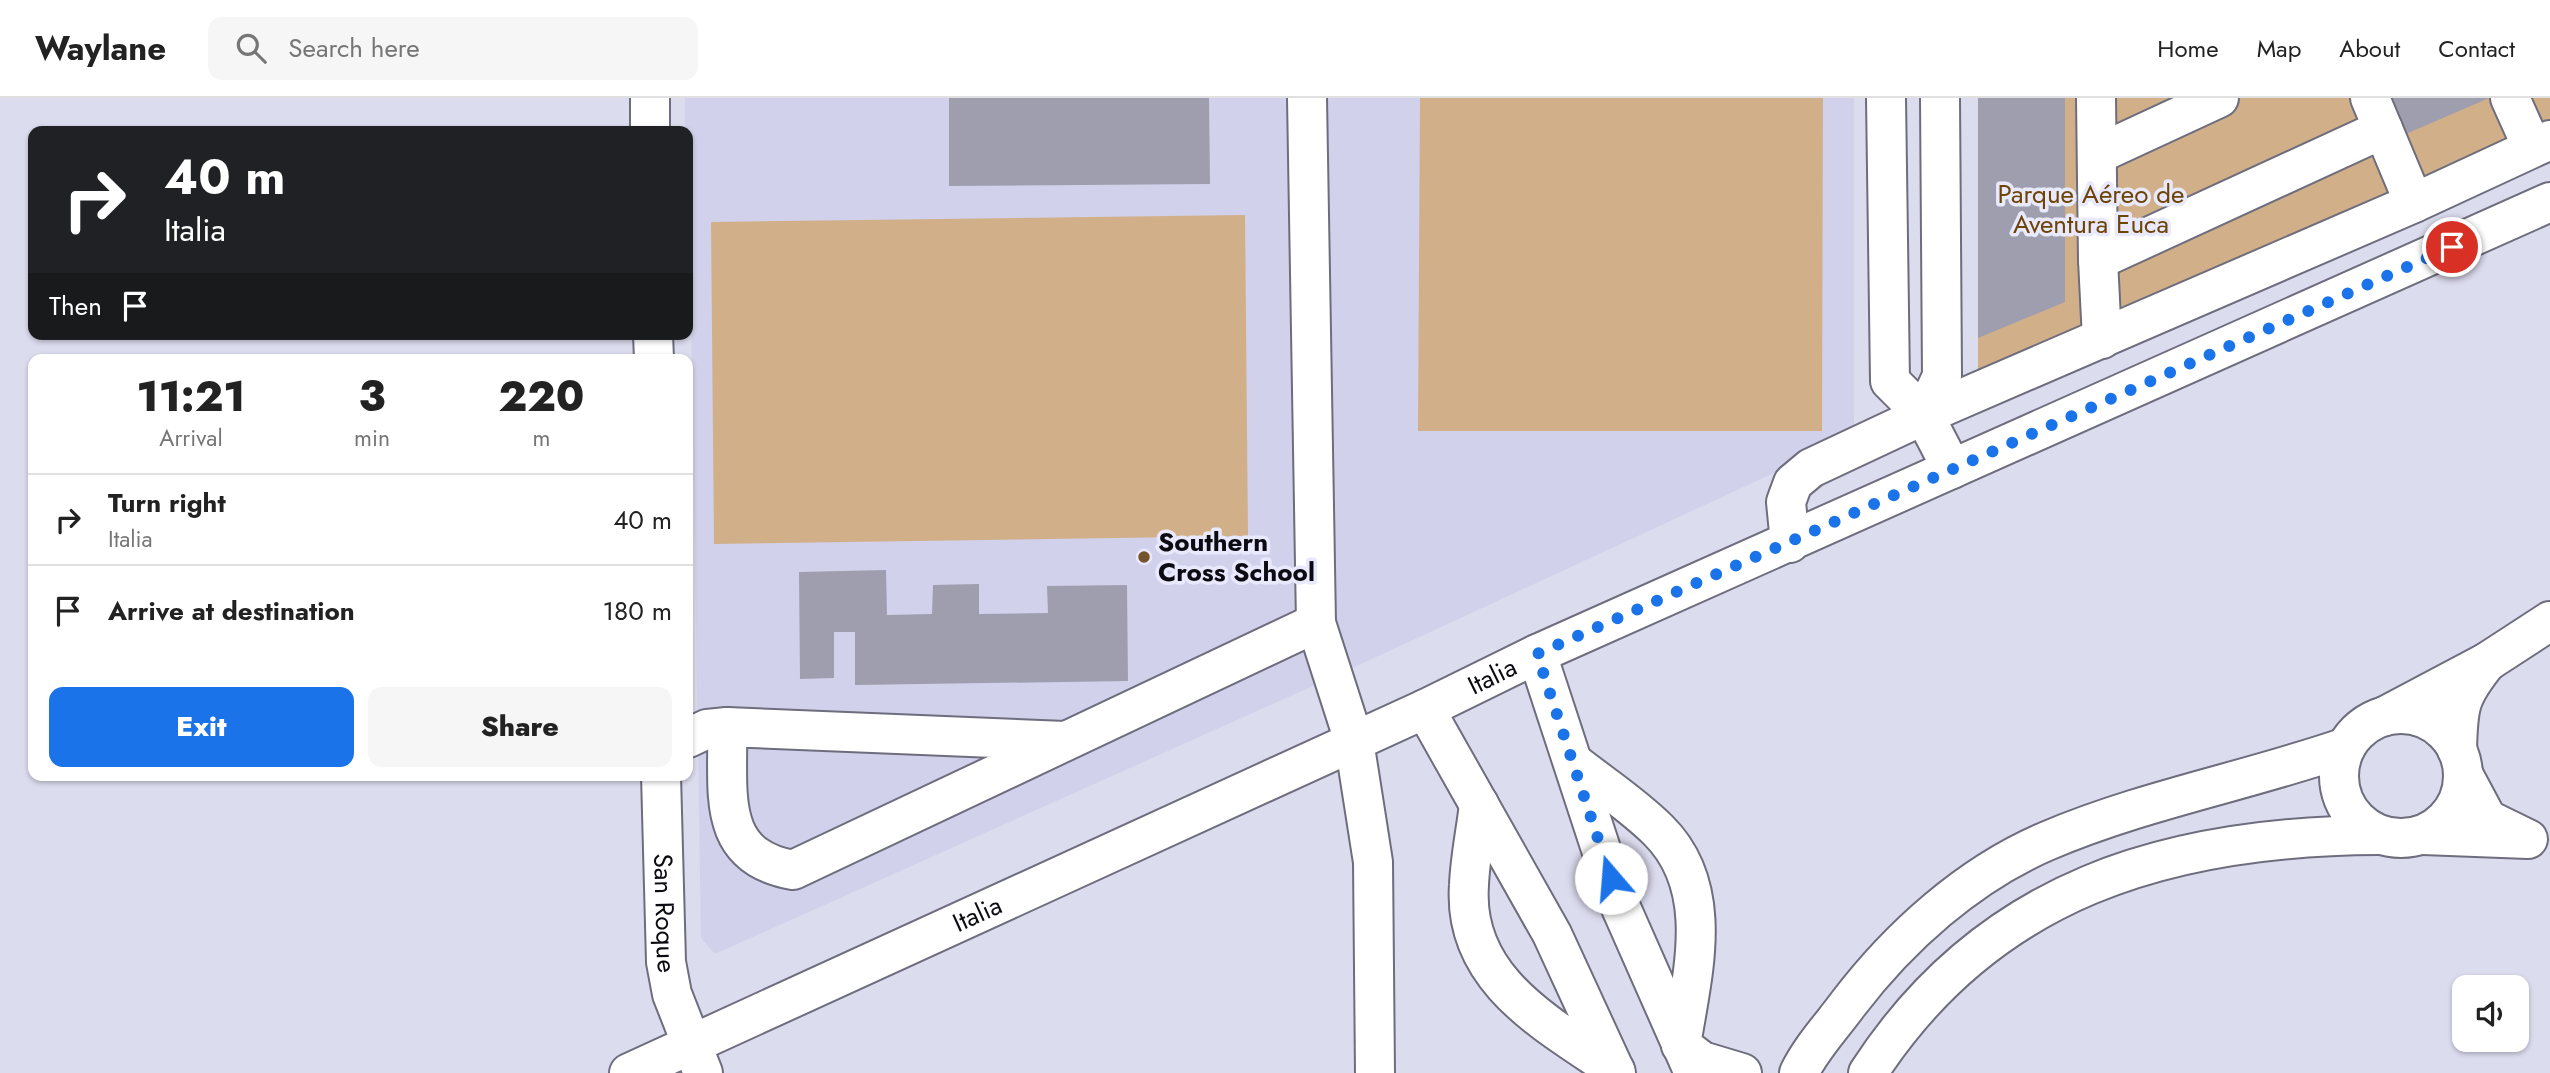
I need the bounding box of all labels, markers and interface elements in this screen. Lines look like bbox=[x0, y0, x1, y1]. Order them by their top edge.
search box bbox=[208, 17, 698, 80]
text: Waylane bbox=[35, 25, 166, 72]
icon: search bbox=[232, 29, 270, 67]
text: Search here bbox=[288, 29, 420, 67]
text: Home bbox=[2157, 31, 2219, 66]
text: Map bbox=[2257, 31, 2301, 66]
text: About bbox=[2339, 31, 2400, 66]
text: Contact bbox=[2438, 31, 2515, 66]
text: 40 m bbox=[164, 142, 286, 212]
icon: right bbox=[49, 154, 140, 245]
park label: Parque Aéreo de Aventura Euca bbox=[1998, 175, 2184, 243]
text: Italia bbox=[164, 207, 226, 253]
pin bbox=[2422, 217, 2482, 277]
icon: arrive bbox=[2433, 228, 2471, 266]
text: Then bbox=[49, 287, 102, 325]
icon: arrive bbox=[116, 287, 154, 325]
text: 11:21 bbox=[137, 366, 245, 427]
text: 3 bbox=[358, 366, 385, 427]
text: 220 bbox=[499, 366, 584, 427]
text: Arrival bbox=[159, 421, 223, 455]
text: min bbox=[354, 421, 390, 455]
text: m bbox=[532, 421, 550, 455]
text: Turn right bbox=[108, 484, 226, 522]
icon: right bbox=[49, 501, 87, 539]
text: 40 m bbox=[613, 501, 672, 539]
text: Italia bbox=[108, 522, 153, 556]
place label: Southern Cross School bbox=[1158, 523, 1315, 591]
marker: Southern Cross School bbox=[1136, 549, 1152, 565]
icon: arrive bbox=[49, 592, 87, 630]
text: Arrive at destination bbox=[108, 592, 355, 630]
text: 180 m bbox=[602, 592, 672, 630]
street label: Italia bbox=[1461, 648, 1523, 704]
button: Exit bbox=[49, 687, 354, 767]
button: Share bbox=[368, 687, 672, 767]
position arrow bbox=[1574, 841, 1648, 915]
street label: San Roque bbox=[644, 853, 687, 976]
street label: Italia bbox=[946, 886, 1008, 941]
map controls bbox=[2452, 975, 2529, 1052]
button: sound bbox=[2452, 975, 2529, 1052]

